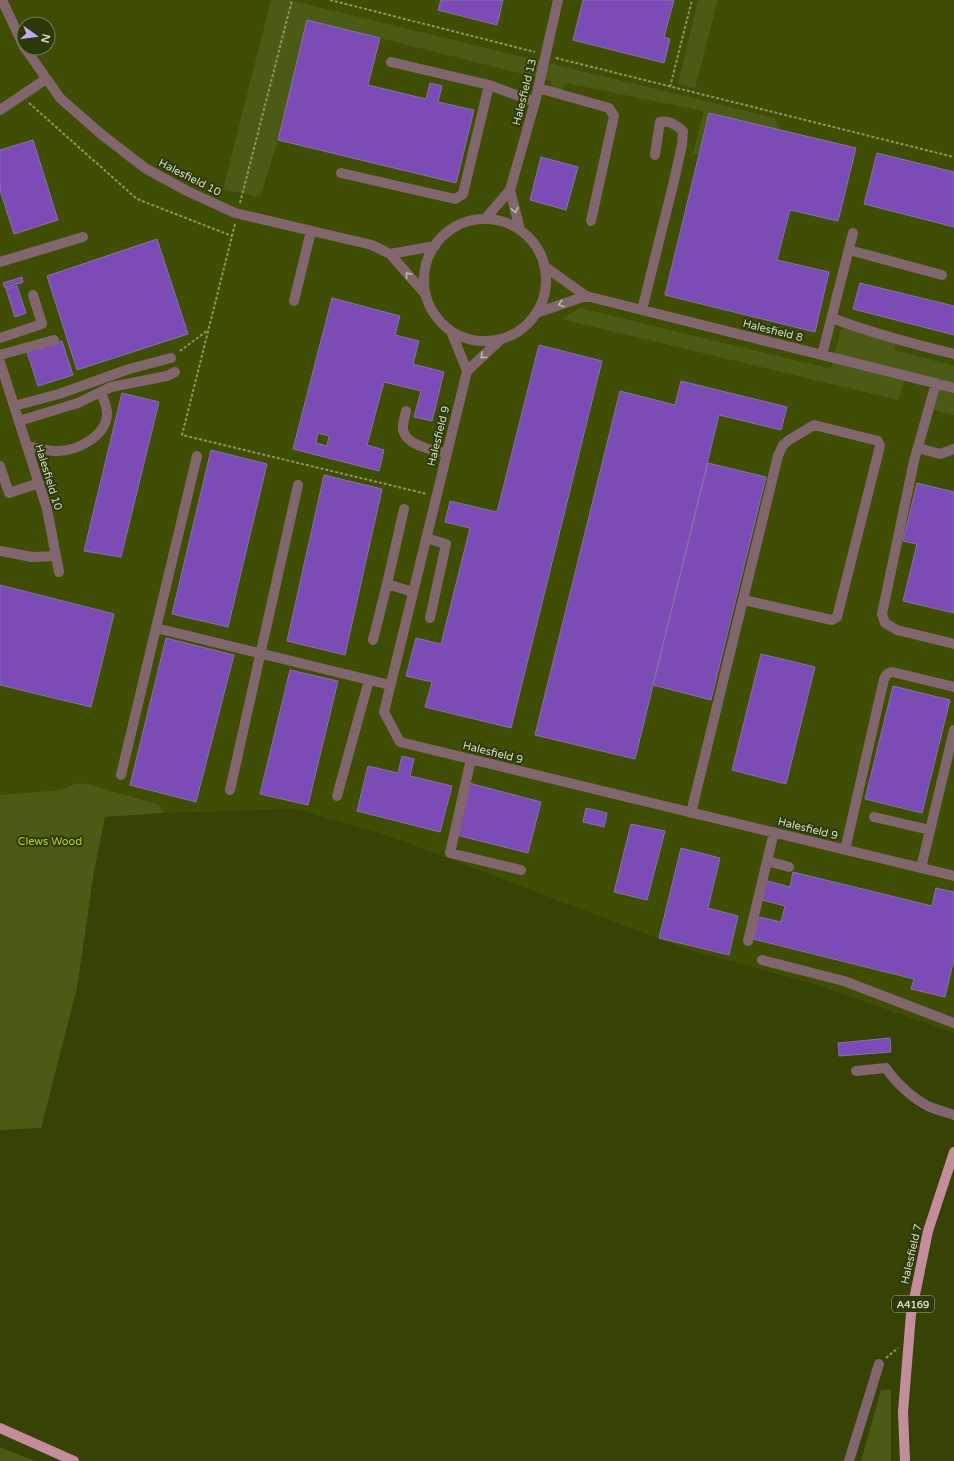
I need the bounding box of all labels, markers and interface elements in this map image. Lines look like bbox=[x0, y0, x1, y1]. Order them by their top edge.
north arrow bbox=[16, 16, 56, 56]
text: N bbox=[38, 32, 53, 44]
street label: Halesfield 13 bbox=[510, 57, 539, 127]
street label: Halesfield 10 bbox=[156, 156, 223, 199]
one-way arrow bbox=[511, 207, 519, 213]
one-way arrow bbox=[405, 272, 412, 279]
one-way arrow bbox=[558, 300, 565, 308]
street label: Halesfield 8 bbox=[742, 317, 804, 344]
one-way arrow bbox=[480, 351, 488, 359]
street label: Halesfield 9 bbox=[425, 405, 452, 467]
street label: Halesfield 10 bbox=[32, 443, 65, 512]
street label: Halesfield 9 bbox=[462, 739, 524, 766]
street label: Halesfield 9 bbox=[777, 815, 839, 842]
park label: Clews Wood bbox=[18, 835, 82, 848]
street label: Halesfield 7 bbox=[898, 1223, 925, 1285]
road number: A4169 bbox=[892, 1296, 934, 1312]

